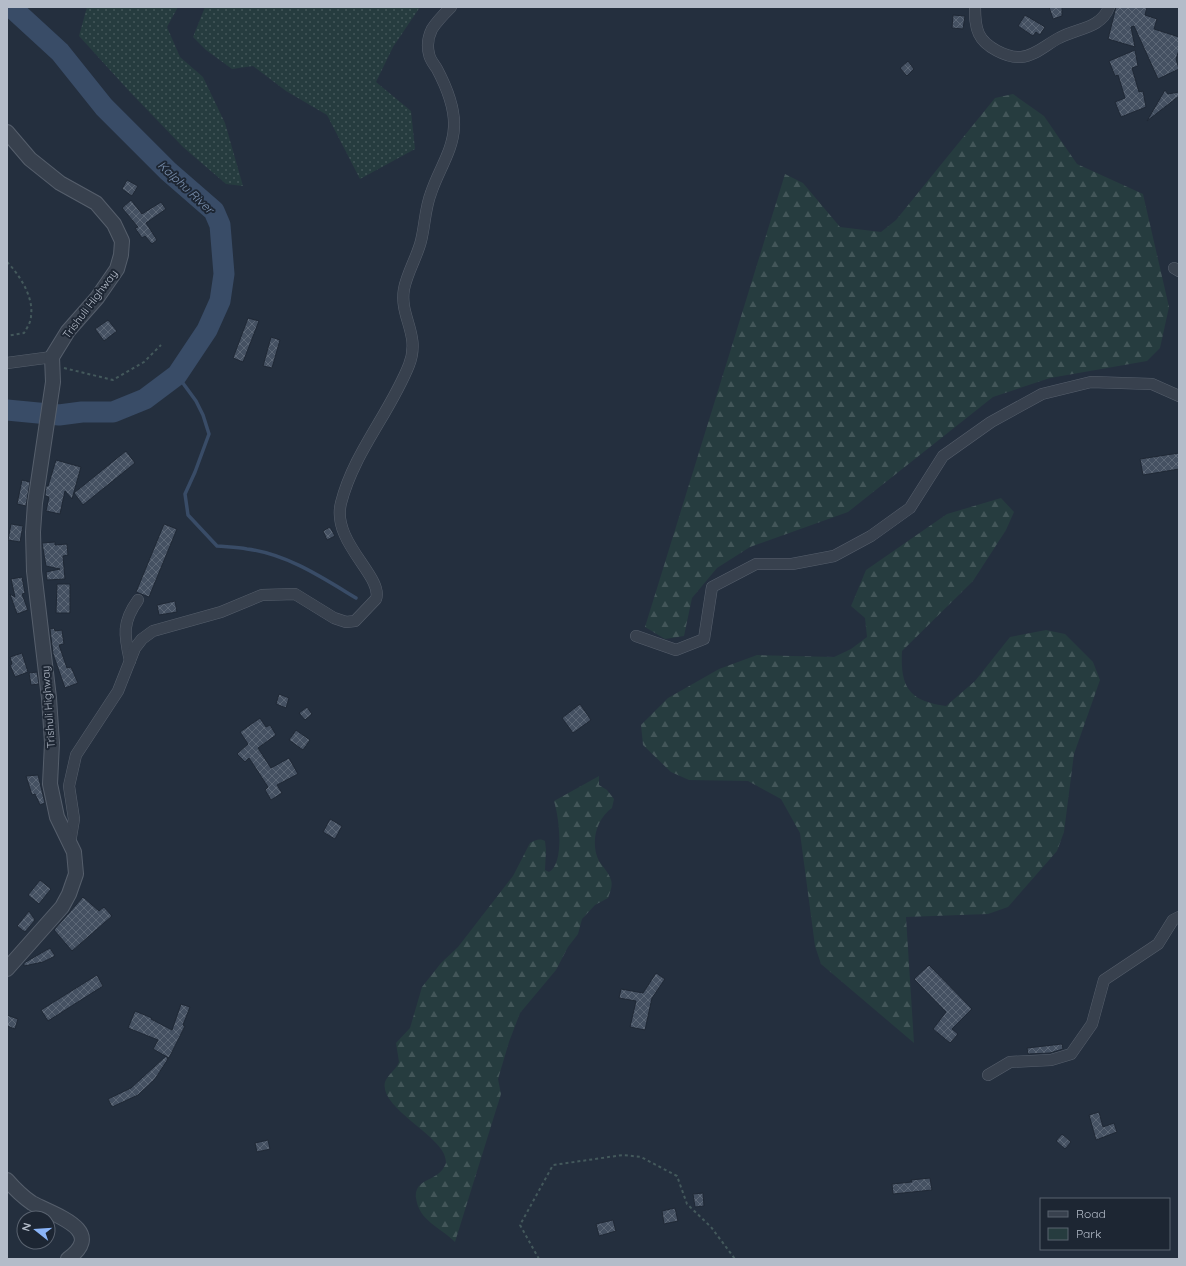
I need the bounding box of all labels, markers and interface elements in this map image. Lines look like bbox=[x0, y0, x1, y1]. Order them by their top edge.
water label: Kalphu River bbox=[155, 157, 218, 218]
street label: Trishuli Highway bbox=[60, 267, 120, 341]
street label: Trishuli Highway bbox=[38, 665, 58, 749]
legend bbox=[1040, 1198, 1170, 1250]
text: Road bbox=[1076, 1206, 1106, 1221]
north arrow bbox=[16, 1210, 56, 1250]
text: N bbox=[19, 1221, 34, 1233]
text: Park bbox=[1076, 1226, 1101, 1241]

